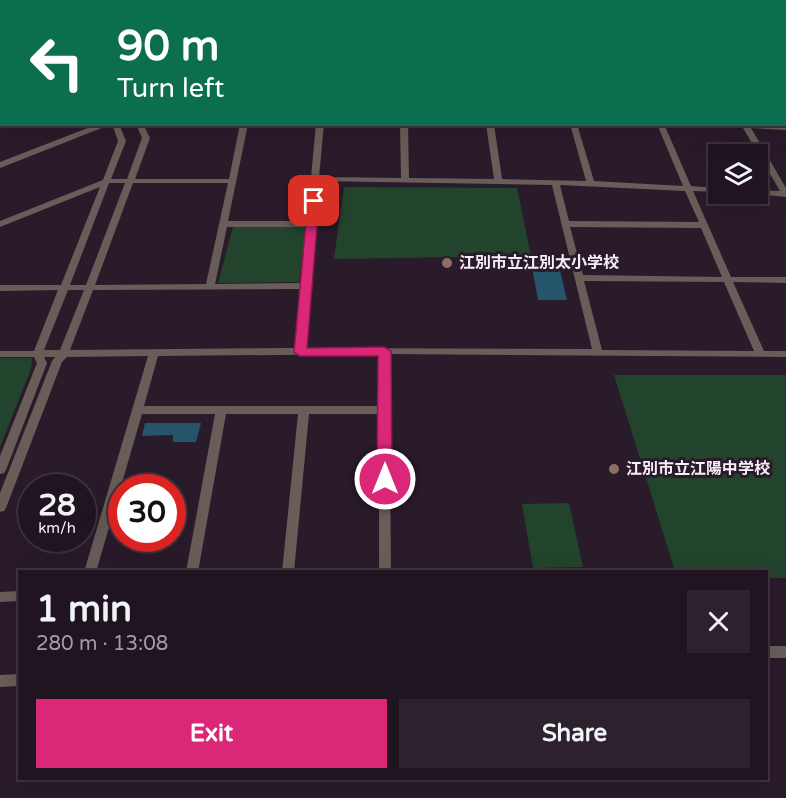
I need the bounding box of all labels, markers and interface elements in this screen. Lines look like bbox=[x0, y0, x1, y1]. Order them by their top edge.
text: 90 m bbox=[117, 21, 219, 72]
icon: left bbox=[18, 24, 96, 102]
text: Turn left bbox=[117, 72, 224, 105]
map controls bbox=[708, 144, 768, 204]
button: layers bbox=[708, 144, 768, 204]
pin bbox=[288, 175, 339, 226]
icon: arrive bbox=[297, 184, 330, 217]
place label: 江別市立江別太小学校 bbox=[459, 253, 619, 273]
marker: 江別市立江別太小学校 bbox=[440, 256, 454, 270]
position arrow bbox=[353, 447, 417, 511]
place label: 江別市立江陽中学校 bbox=[626, 459, 770, 479]
marker: 江別市立江陽中学校 bbox=[607, 462, 621, 476]
speed limit sign: 30 bbox=[108, 474, 186, 552]
text: 28 bbox=[38, 487, 76, 524]
text: km/h bbox=[38, 519, 76, 537]
text: 1 min bbox=[36, 588, 132, 631]
button: close bbox=[687, 590, 750, 653]
text: 280 m · 13:08 bbox=[36, 632, 168, 656]
button: Exit bbox=[36, 699, 387, 768]
button: Share bbox=[399, 699, 750, 768]

